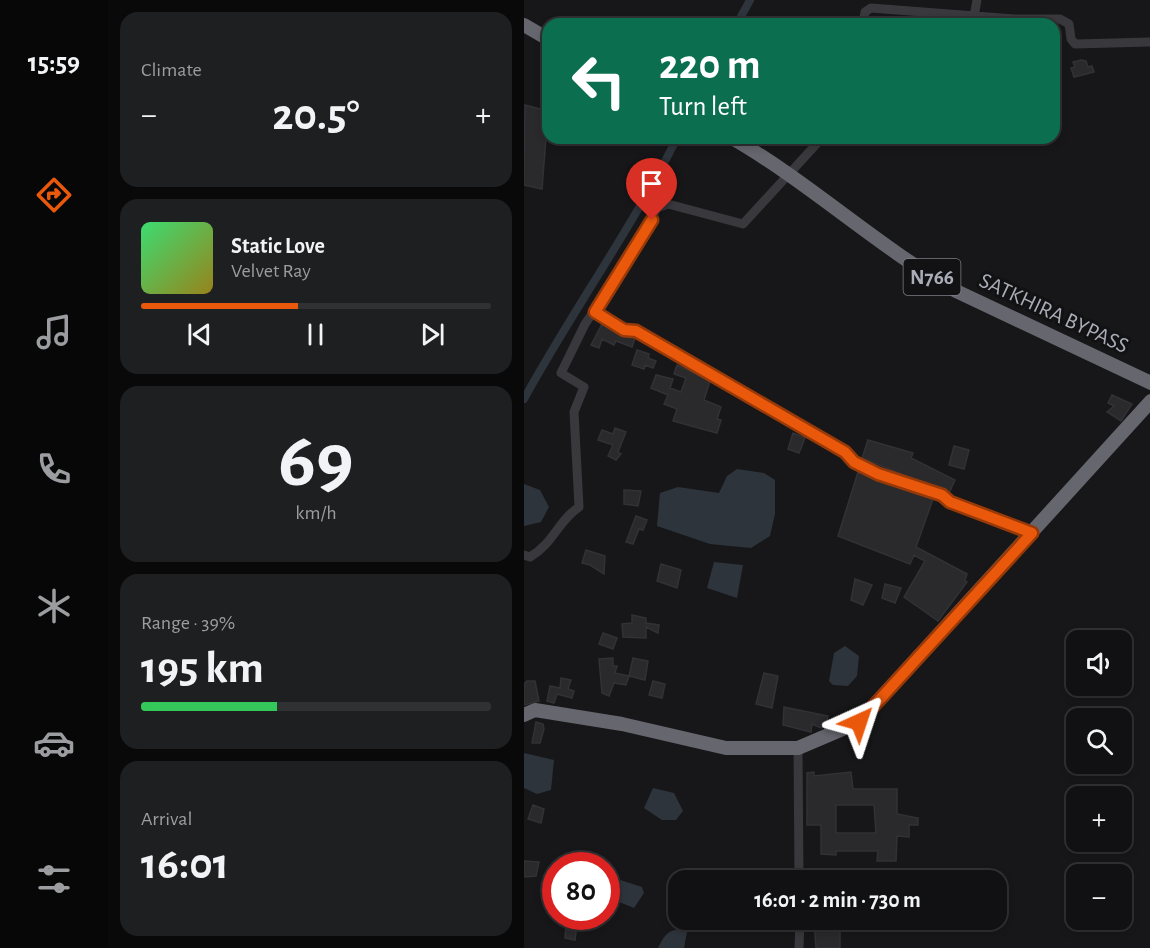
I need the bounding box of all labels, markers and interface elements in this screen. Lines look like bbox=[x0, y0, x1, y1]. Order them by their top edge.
icon: left bbox=[560, 42, 638, 120]
text: 220 m bbox=[659, 44, 761, 86]
text: 15:59 bbox=[28, 49, 80, 76]
text: Climate bbox=[141, 60, 202, 80]
text: 20.5° bbox=[272, 93, 360, 138]
text: Turn left bbox=[659, 93, 747, 120]
text: − bbox=[141, 99, 157, 132]
text: + bbox=[475, 99, 491, 132]
pin bbox=[626, 158, 677, 220]
icon: arrive bbox=[635, 167, 668, 200]
icon: directions bbox=[33, 174, 75, 216]
text: Static Love bbox=[231, 235, 325, 257]
road number: N766 bbox=[904, 259, 960, 295]
text: Velvet Ray bbox=[231, 261, 311, 281]
street label: SATKHIRA BYPASS bbox=[976, 269, 1132, 357]
icon: music bbox=[33, 311, 75, 353]
icon: previous bbox=[183, 318, 216, 351]
icon: pause bbox=[299, 318, 332, 351]
icon: next bbox=[416, 318, 449, 351]
text: 69 bbox=[278, 423, 354, 501]
icon: phone bbox=[33, 448, 75, 490]
text: km/h bbox=[295, 503, 337, 523]
icon: climate bbox=[33, 585, 75, 627]
text: Range · 39% bbox=[141, 613, 235, 633]
map controls bbox=[1066, 630, 1132, 930]
button: sound bbox=[1066, 630, 1132, 696]
text: 195 km bbox=[141, 646, 264, 691]
position arrow bbox=[827, 690, 891, 754]
button: search bbox=[1066, 708, 1132, 774]
icon: car bbox=[33, 722, 75, 764]
button: + bbox=[1066, 786, 1132, 852]
text: Arrival bbox=[141, 809, 192, 829]
text: 16:01 bbox=[141, 842, 229, 887]
speed limit sign: 80 bbox=[542, 852, 620, 930]
icon: filters bbox=[33, 858, 75, 900]
button: − bbox=[1066, 864, 1132, 930]
text: 16:01 · 2 min · 730 m bbox=[754, 889, 921, 911]

